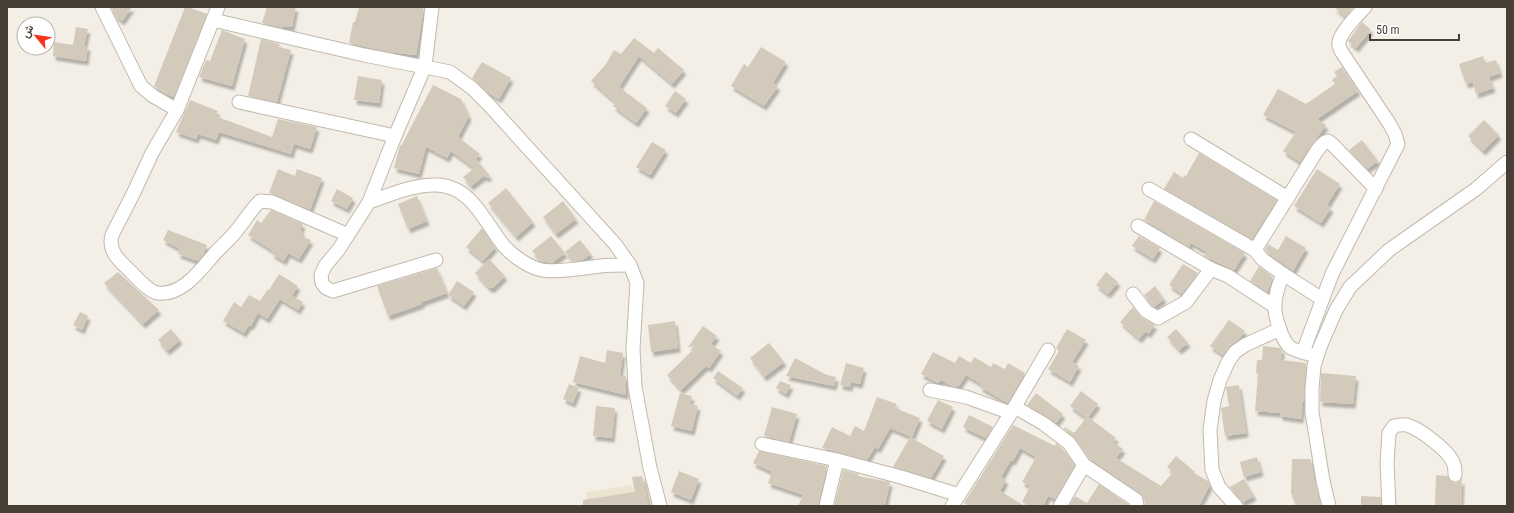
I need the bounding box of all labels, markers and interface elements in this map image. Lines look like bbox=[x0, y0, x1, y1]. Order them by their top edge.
north arrow bbox=[16, 16, 56, 56]
scale bar bbox=[1370, 16, 1459, 42]
text: ش bbox=[19, 22, 37, 40]
text: 50 m bbox=[1376, 23, 1400, 37]

